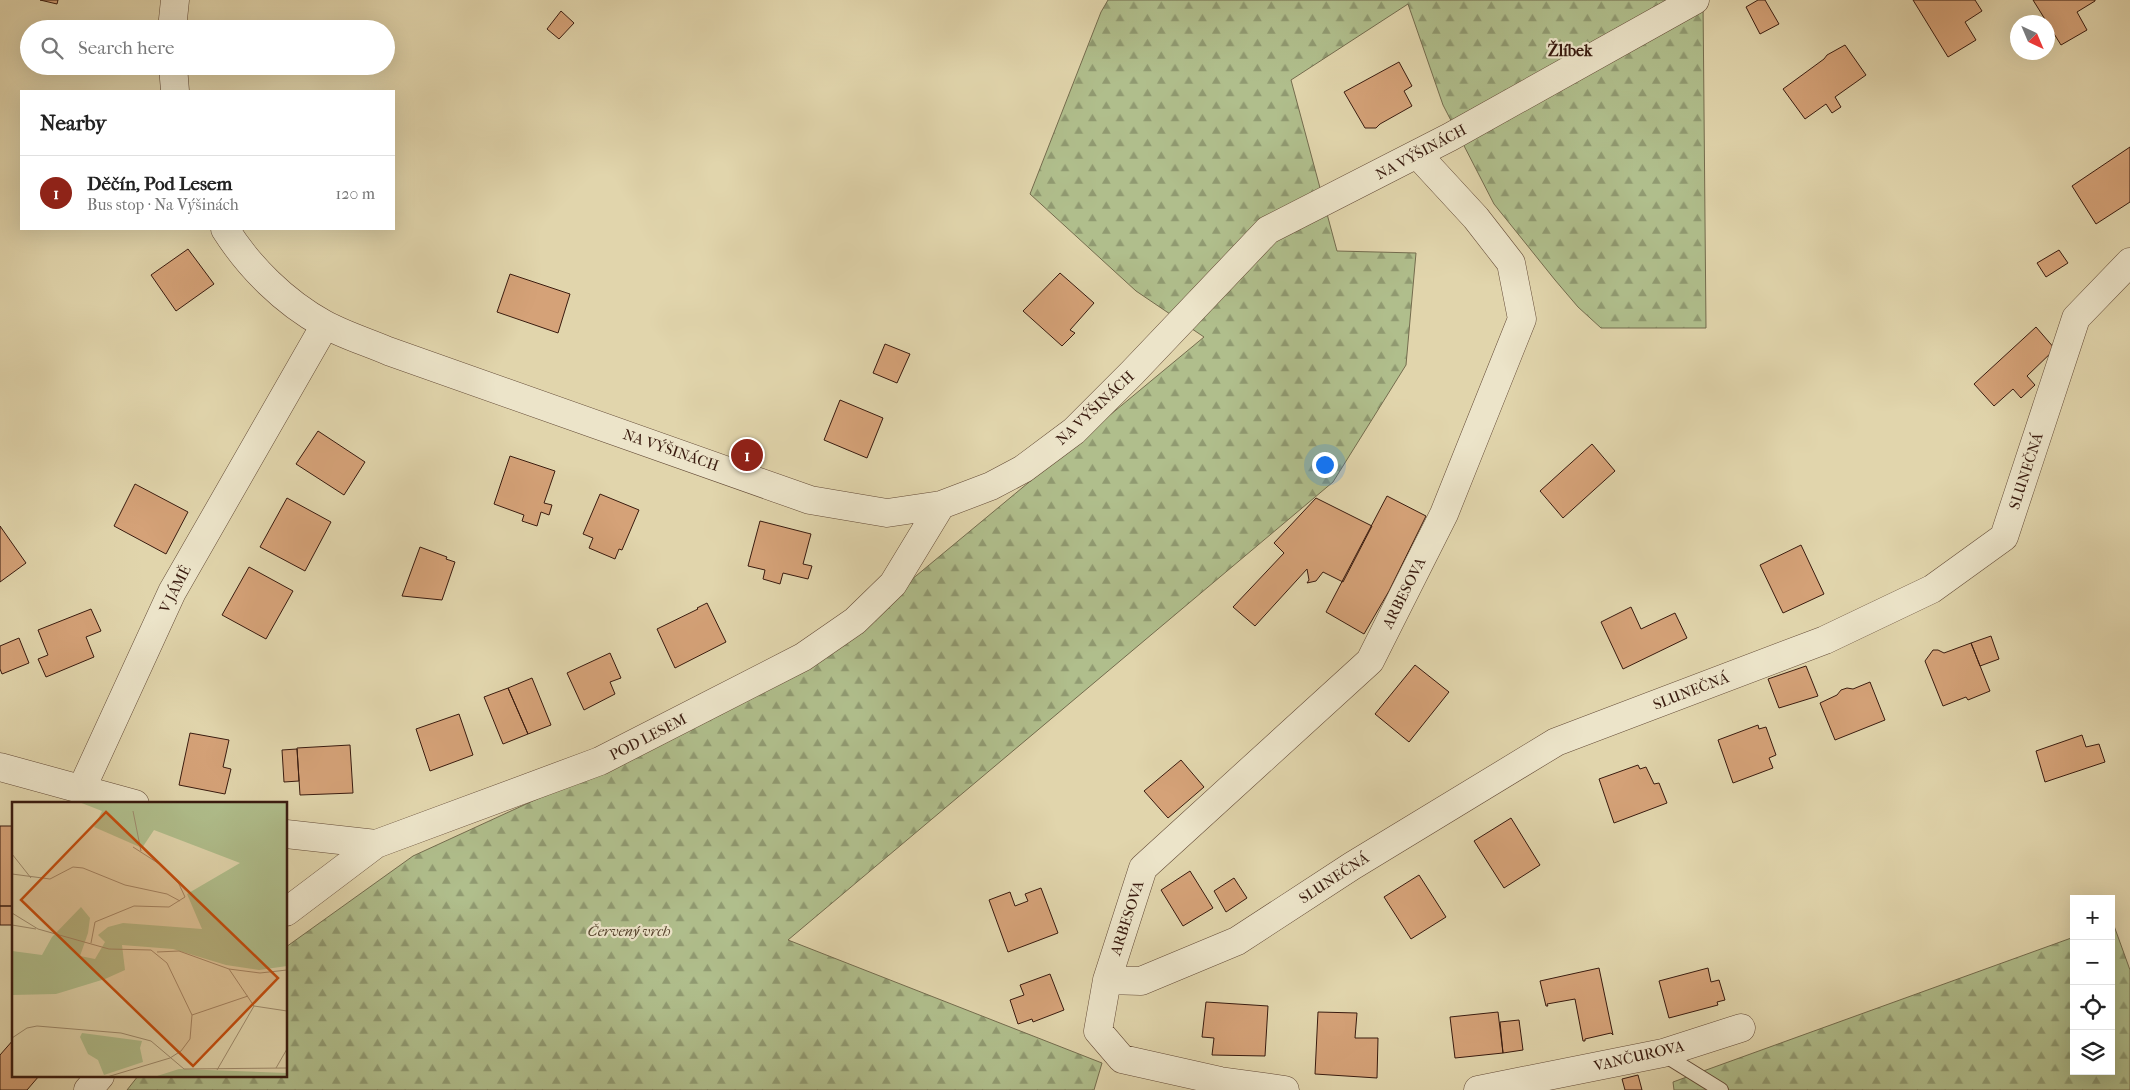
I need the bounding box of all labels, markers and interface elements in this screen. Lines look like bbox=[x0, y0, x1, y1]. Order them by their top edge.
north arrow bbox=[2010, 15, 2055, 60]
search box bbox=[20, 20, 395, 75]
icon: search bbox=[38, 34, 66, 62]
text: Search here bbox=[78, 37, 174, 59]
district label: Žlíbek bbox=[1548, 40, 1593, 60]
text: Nearby bbox=[40, 111, 106, 135]
street label: NA VÝŠINÁCH bbox=[1373, 120, 1470, 183]
text: Děčín, Pod Lesem bbox=[87, 173, 232, 195]
text: 1 bbox=[53, 184, 59, 203]
text: 120 m bbox=[336, 184, 375, 203]
text: Bus stop · Na Výšinách bbox=[87, 195, 239, 214]
street label: NA VÝŠINÁCH bbox=[1052, 367, 1138, 449]
street label: NA VÝŠINÁCH bbox=[621, 425, 721, 475]
street label: SLUNEČNÁ bbox=[2005, 430, 2047, 512]
pin: 1 bbox=[731, 436, 763, 474]
your location bbox=[1312, 452, 1338, 478]
street label: ARBESOVA bbox=[1378, 554, 1430, 632]
street label: V JÁMĚ bbox=[155, 562, 195, 617]
street label: SLUNEČNÁ bbox=[1651, 668, 1732, 714]
street label: POD LESEM bbox=[606, 710, 690, 764]
inset map bbox=[12, 802, 288, 1078]
street label: SLUNEČNÁ bbox=[1296, 849, 1373, 907]
street label: ARBESOVA bbox=[1106, 878, 1148, 959]
map controls bbox=[2070, 895, 2115, 1075]
button: + bbox=[2070, 895, 2115, 940]
park label: Červený vrch bbox=[587, 922, 671, 940]
button: − bbox=[2070, 940, 2115, 985]
button: locate bbox=[2070, 985, 2115, 1030]
button: layers bbox=[2070, 1030, 2115, 1075]
street label: VANČUROVA bbox=[1591, 1037, 1686, 1075]

